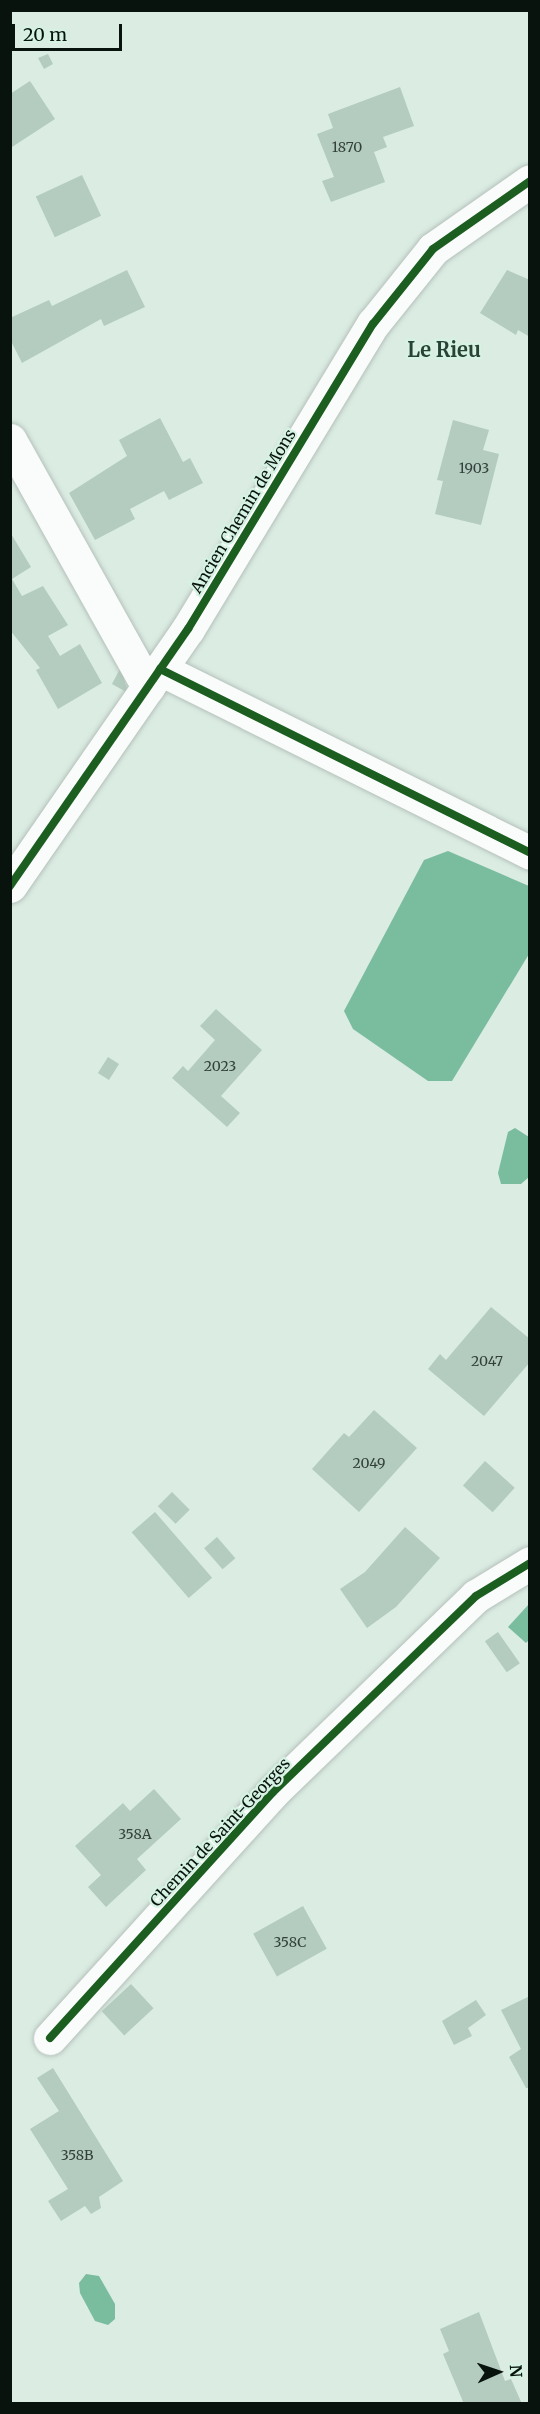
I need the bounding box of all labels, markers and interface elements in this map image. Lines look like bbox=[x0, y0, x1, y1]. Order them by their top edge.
scale bar bbox=[15, 12, 124, 50]
text: 20 m bbox=[23, 23, 67, 46]
house number: 1870 bbox=[332, 139, 362, 155]
district label: Le Rieu bbox=[407, 337, 481, 361]
street label: Ancien Chemin de Mons bbox=[186, 425, 300, 597]
house number: 1903 bbox=[459, 460, 489, 476]
house number: 2023 bbox=[204, 1058, 236, 1074]
house number: 2047 bbox=[471, 1353, 503, 1369]
house number: 2049 bbox=[352, 1455, 386, 1471]
street label: Chemin de Saint-Georges bbox=[146, 1754, 294, 1910]
house number: 358A bbox=[118, 1826, 152, 1842]
house number: 358C bbox=[274, 1934, 306, 1950]
house number: 358B bbox=[61, 2147, 93, 2163]
north arrow bbox=[468, 2342, 528, 2402]
text: N bbox=[506, 2364, 526, 2378]

